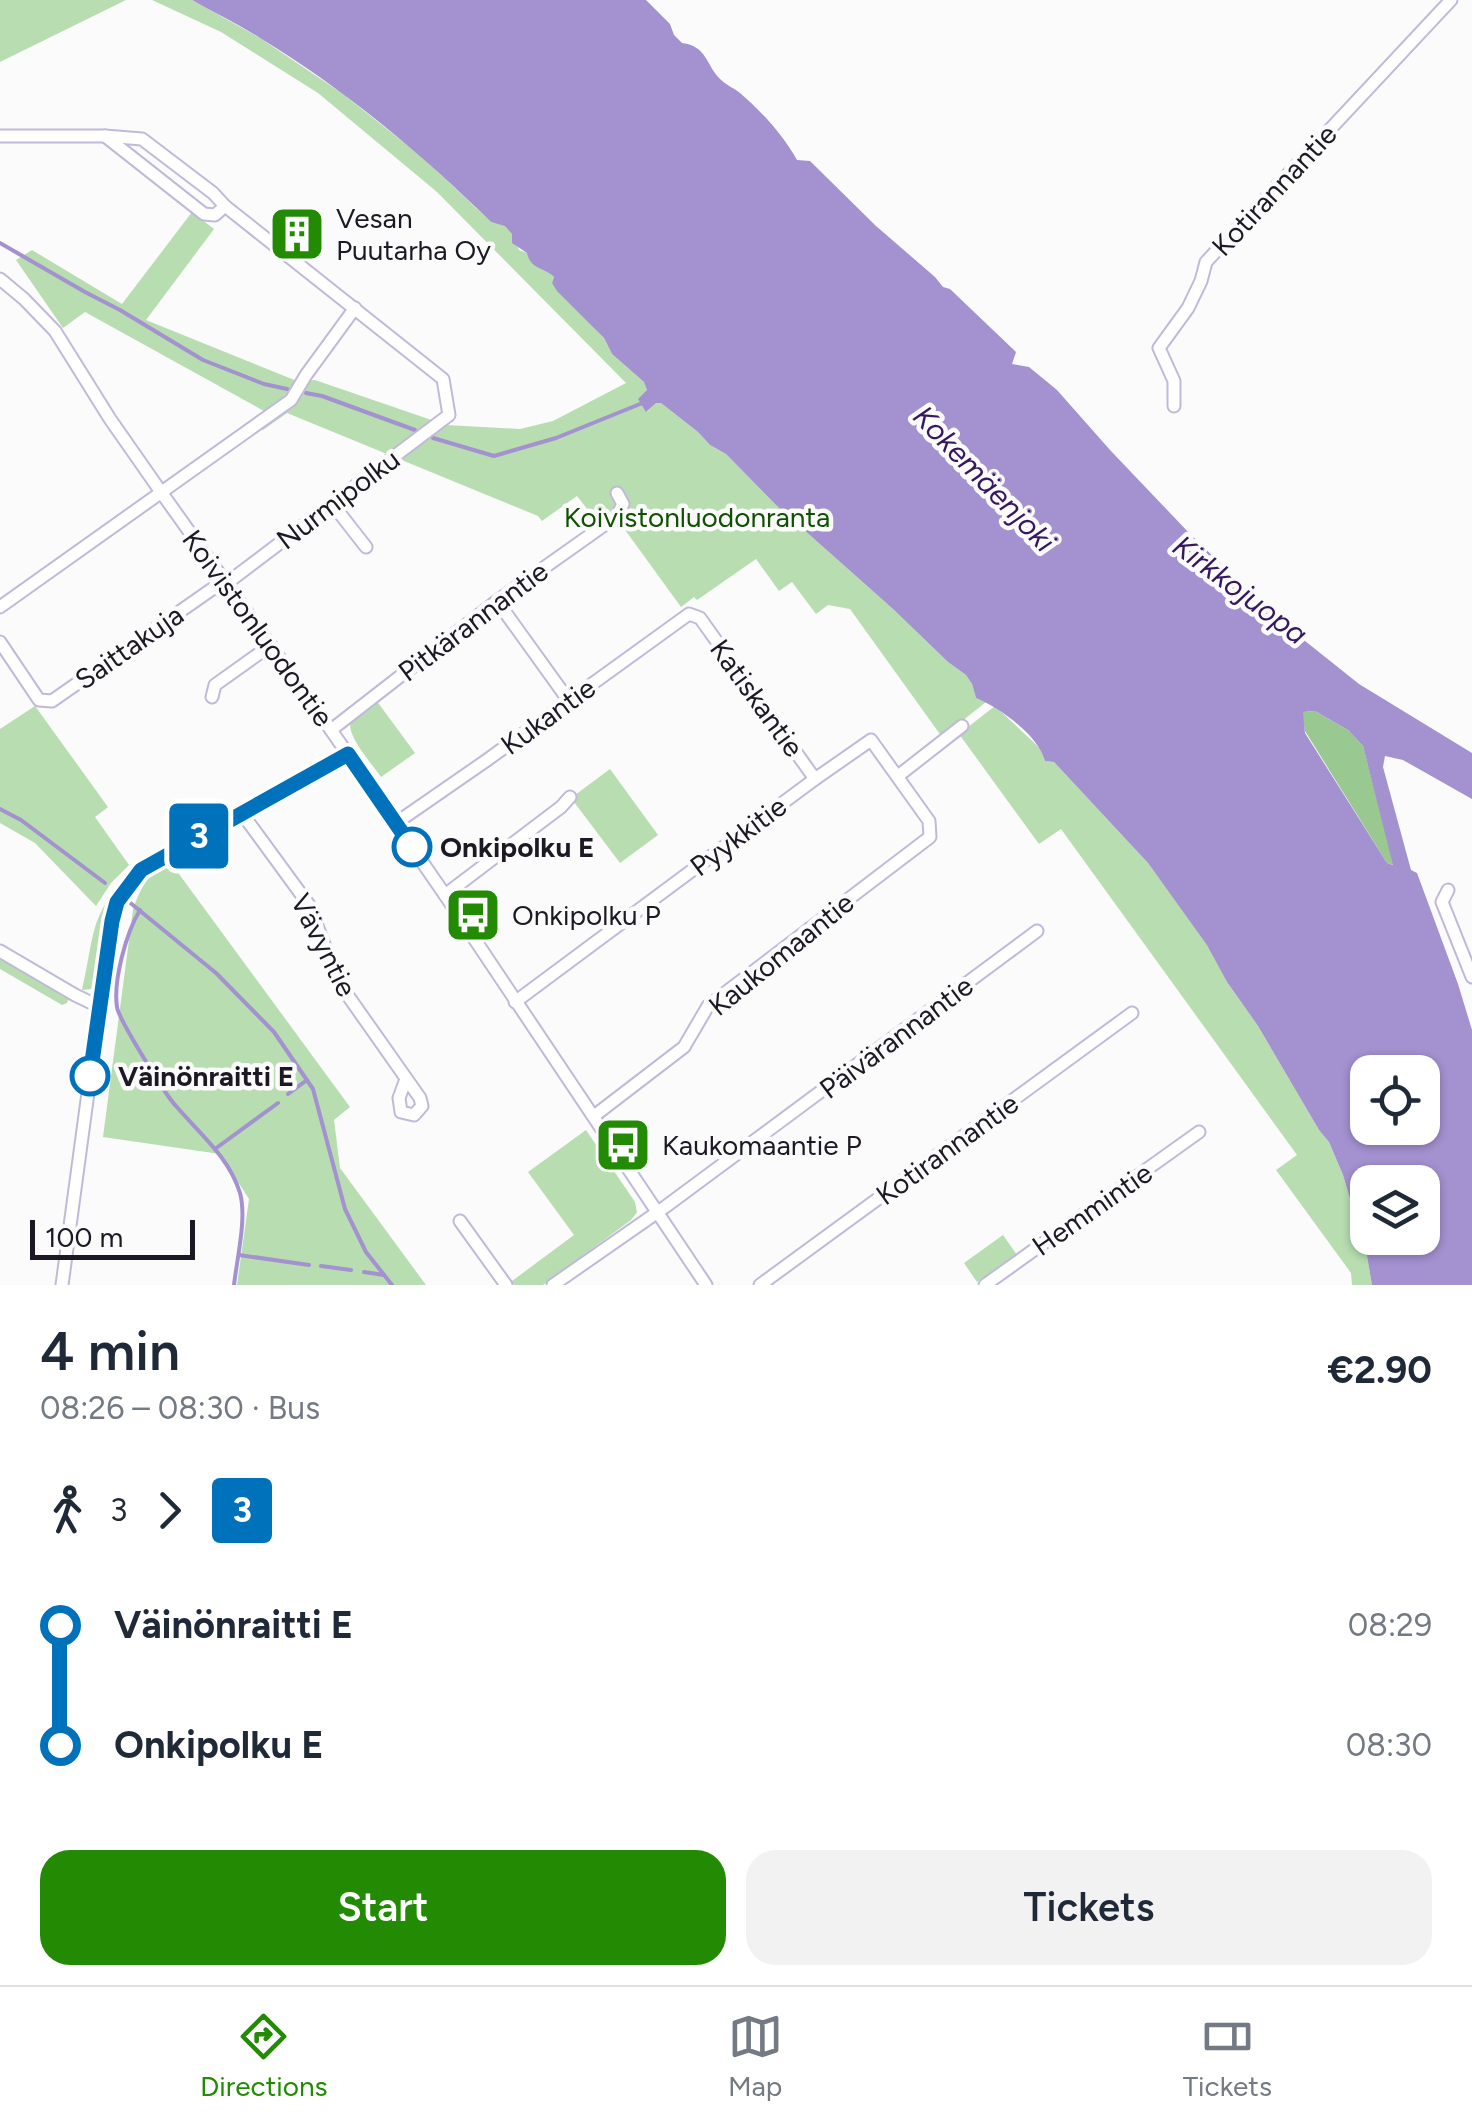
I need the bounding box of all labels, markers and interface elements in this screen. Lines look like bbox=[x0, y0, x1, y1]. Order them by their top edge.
street label: Kotirannantie bbox=[1204, 117, 1344, 263]
place label: Vesan Puutarha Oy bbox=[336, 201, 491, 267]
building icon: Vesan Puutarha Oy bbox=[267, 204, 327, 264]
water label: Kokemäenjoki bbox=[905, 398, 1064, 560]
street label: Nurmipolku bbox=[270, 442, 406, 556]
park label: Koivistonluodonranta bbox=[564, 500, 830, 534]
street label: Koivistonluodontie bbox=[175, 523, 341, 733]
water label: Kirkkojuopa bbox=[1166, 527, 1315, 652]
street label: Pitkärannantie bbox=[392, 554, 554, 688]
street label: Saittakuja bbox=[68, 597, 190, 697]
street label: Katiskantie bbox=[703, 633, 811, 763]
street label: Kukantie bbox=[494, 670, 602, 762]
street label: Pyykkitie bbox=[683, 789, 793, 883]
line badge: 3 bbox=[166, 804, 232, 868]
text: 3 bbox=[189, 815, 209, 857]
marker: Onkipolku E bbox=[393, 828, 431, 866]
place label: Onkipolku E bbox=[440, 830, 594, 864]
bus stop icon: Onkipolku P bbox=[443, 885, 503, 945]
street label: Kaukomaantie bbox=[702, 885, 860, 1023]
street label: Vävyntie bbox=[284, 888, 364, 1002]
place label: Onkipolku P bbox=[512, 898, 661, 932]
street label: Päivärannantie bbox=[813, 968, 979, 1106]
map controls bbox=[1350, 1055, 1440, 1255]
button: locate bbox=[1350, 1055, 1440, 1145]
marker: Väinönraitti E bbox=[71, 1057, 109, 1095]
place label: Väinönraitti E bbox=[118, 1059, 294, 1093]
street label: Kotirannantie bbox=[869, 1086, 1025, 1212]
bus stop icon: Kaukomaantie P bbox=[593, 1115, 653, 1175]
place label: Kaukomaantie P bbox=[662, 1128, 862, 1162]
street label: Hemmintie bbox=[1026, 1155, 1158, 1263]
button: layers bbox=[1350, 1165, 1440, 1255]
scale bar bbox=[30, 1215, 195, 1260]
text: 100 m bbox=[45, 1220, 123, 1254]
text: 4 min bbox=[40, 1318, 180, 1384]
text: €2.90 bbox=[1327, 1347, 1432, 1393]
text: 08:26 – 08:30 · Bus bbox=[40, 1389, 320, 1427]
icon: walk bbox=[40, 1483, 95, 1538]
icon: forward bbox=[142, 1483, 197, 1538]
text: 3 bbox=[232, 1489, 252, 1531]
text: 3 bbox=[110, 1491, 127, 1529]
text: Väinönraitti E bbox=[114, 1602, 353, 1648]
text: 08:29 bbox=[1348, 1606, 1432, 1644]
text: Onkipolku E bbox=[114, 1722, 324, 1768]
text: 08:30 bbox=[1346, 1726, 1432, 1764]
button: Start bbox=[40, 1850, 726, 1965]
button: Tickets bbox=[746, 1850, 1432, 1965]
tab: Directions bbox=[200, 2009, 328, 2103]
tab: Map bbox=[728, 2009, 783, 2103]
tab: Tickets bbox=[1183, 2009, 1272, 2103]

